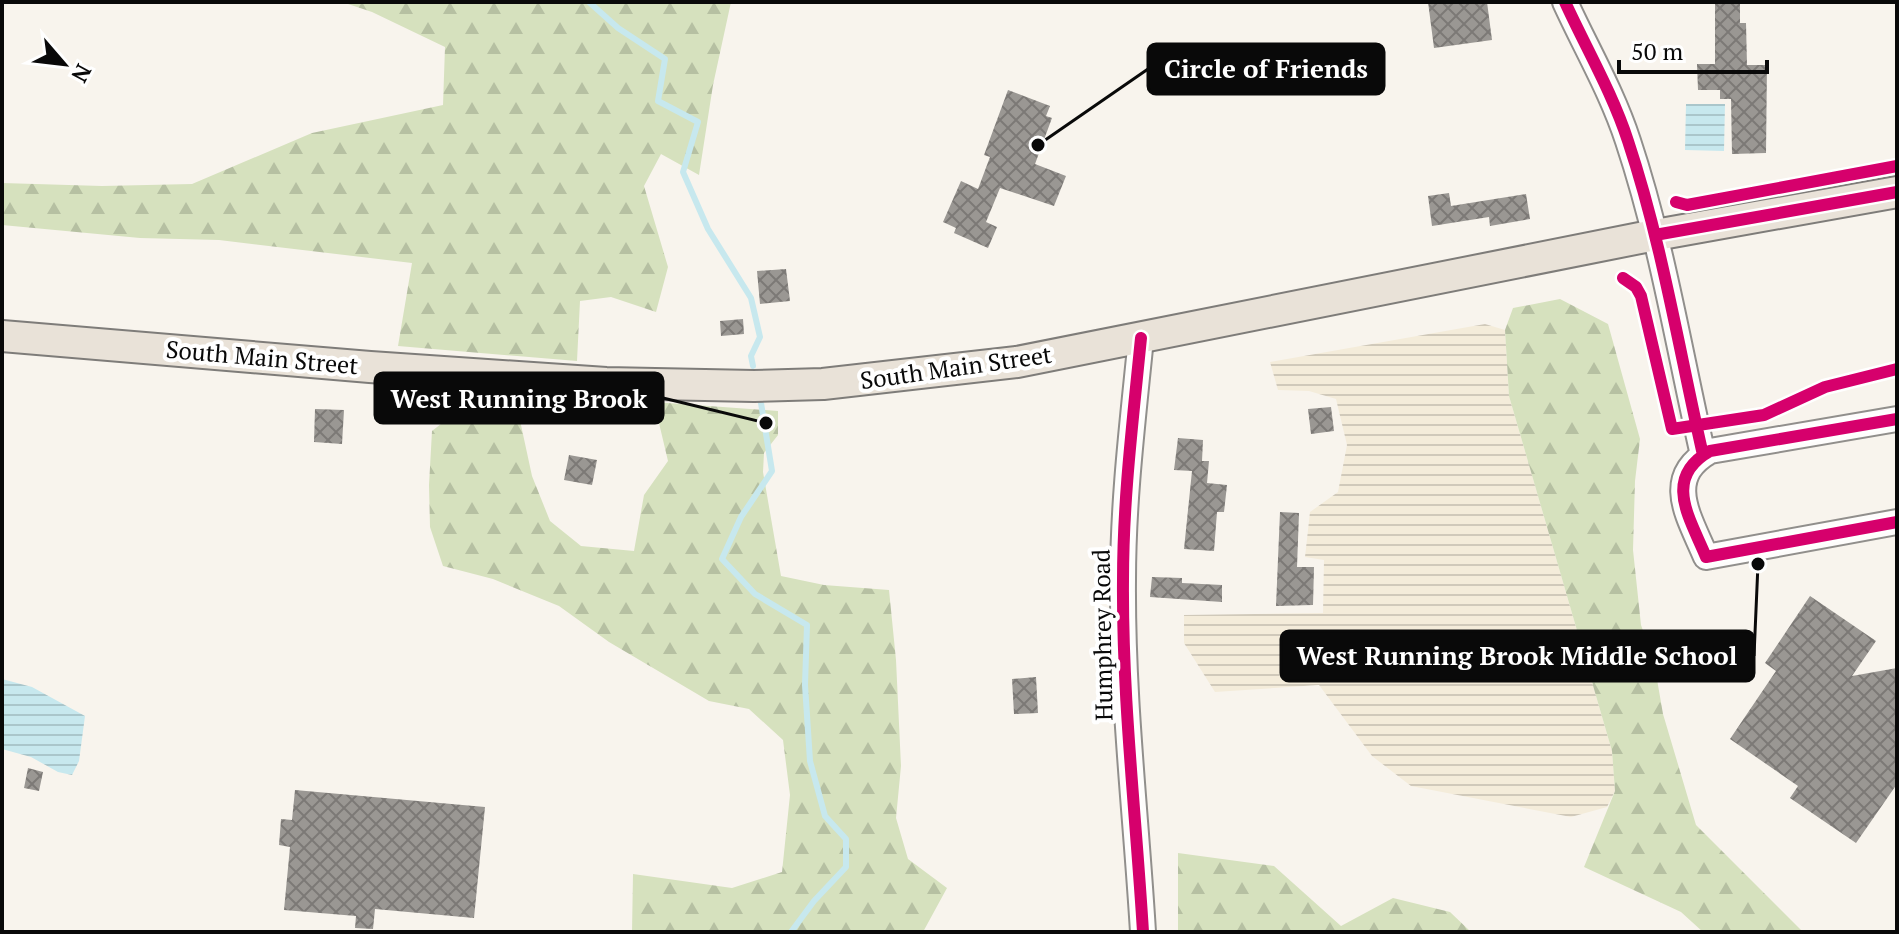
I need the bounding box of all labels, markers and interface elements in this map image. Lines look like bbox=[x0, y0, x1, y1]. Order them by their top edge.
north arrow bbox=[24, 24, 104, 104]
scale bar bbox=[1619, 24, 1767, 74]
text: 50 m bbox=[1631, 35, 1683, 67]
callout: Circle of Friends bbox=[1148, 44, 1384, 94]
text: Circle of Friends bbox=[1164, 51, 1368, 85]
text: N bbox=[65, 59, 99, 88]
street label: South Main Street bbox=[165, 333, 360, 381]
street label: South Main Street bbox=[858, 338, 1054, 396]
callout: West Running Brook bbox=[375, 373, 663, 423]
text: West Running Brook bbox=[391, 381, 648, 415]
street label: Humphrey Road bbox=[1085, 549, 1119, 721]
callout: West Running Brook Middle School bbox=[1281, 631, 1754, 681]
text: West Running Brook Middle School bbox=[1297, 638, 1737, 672]

